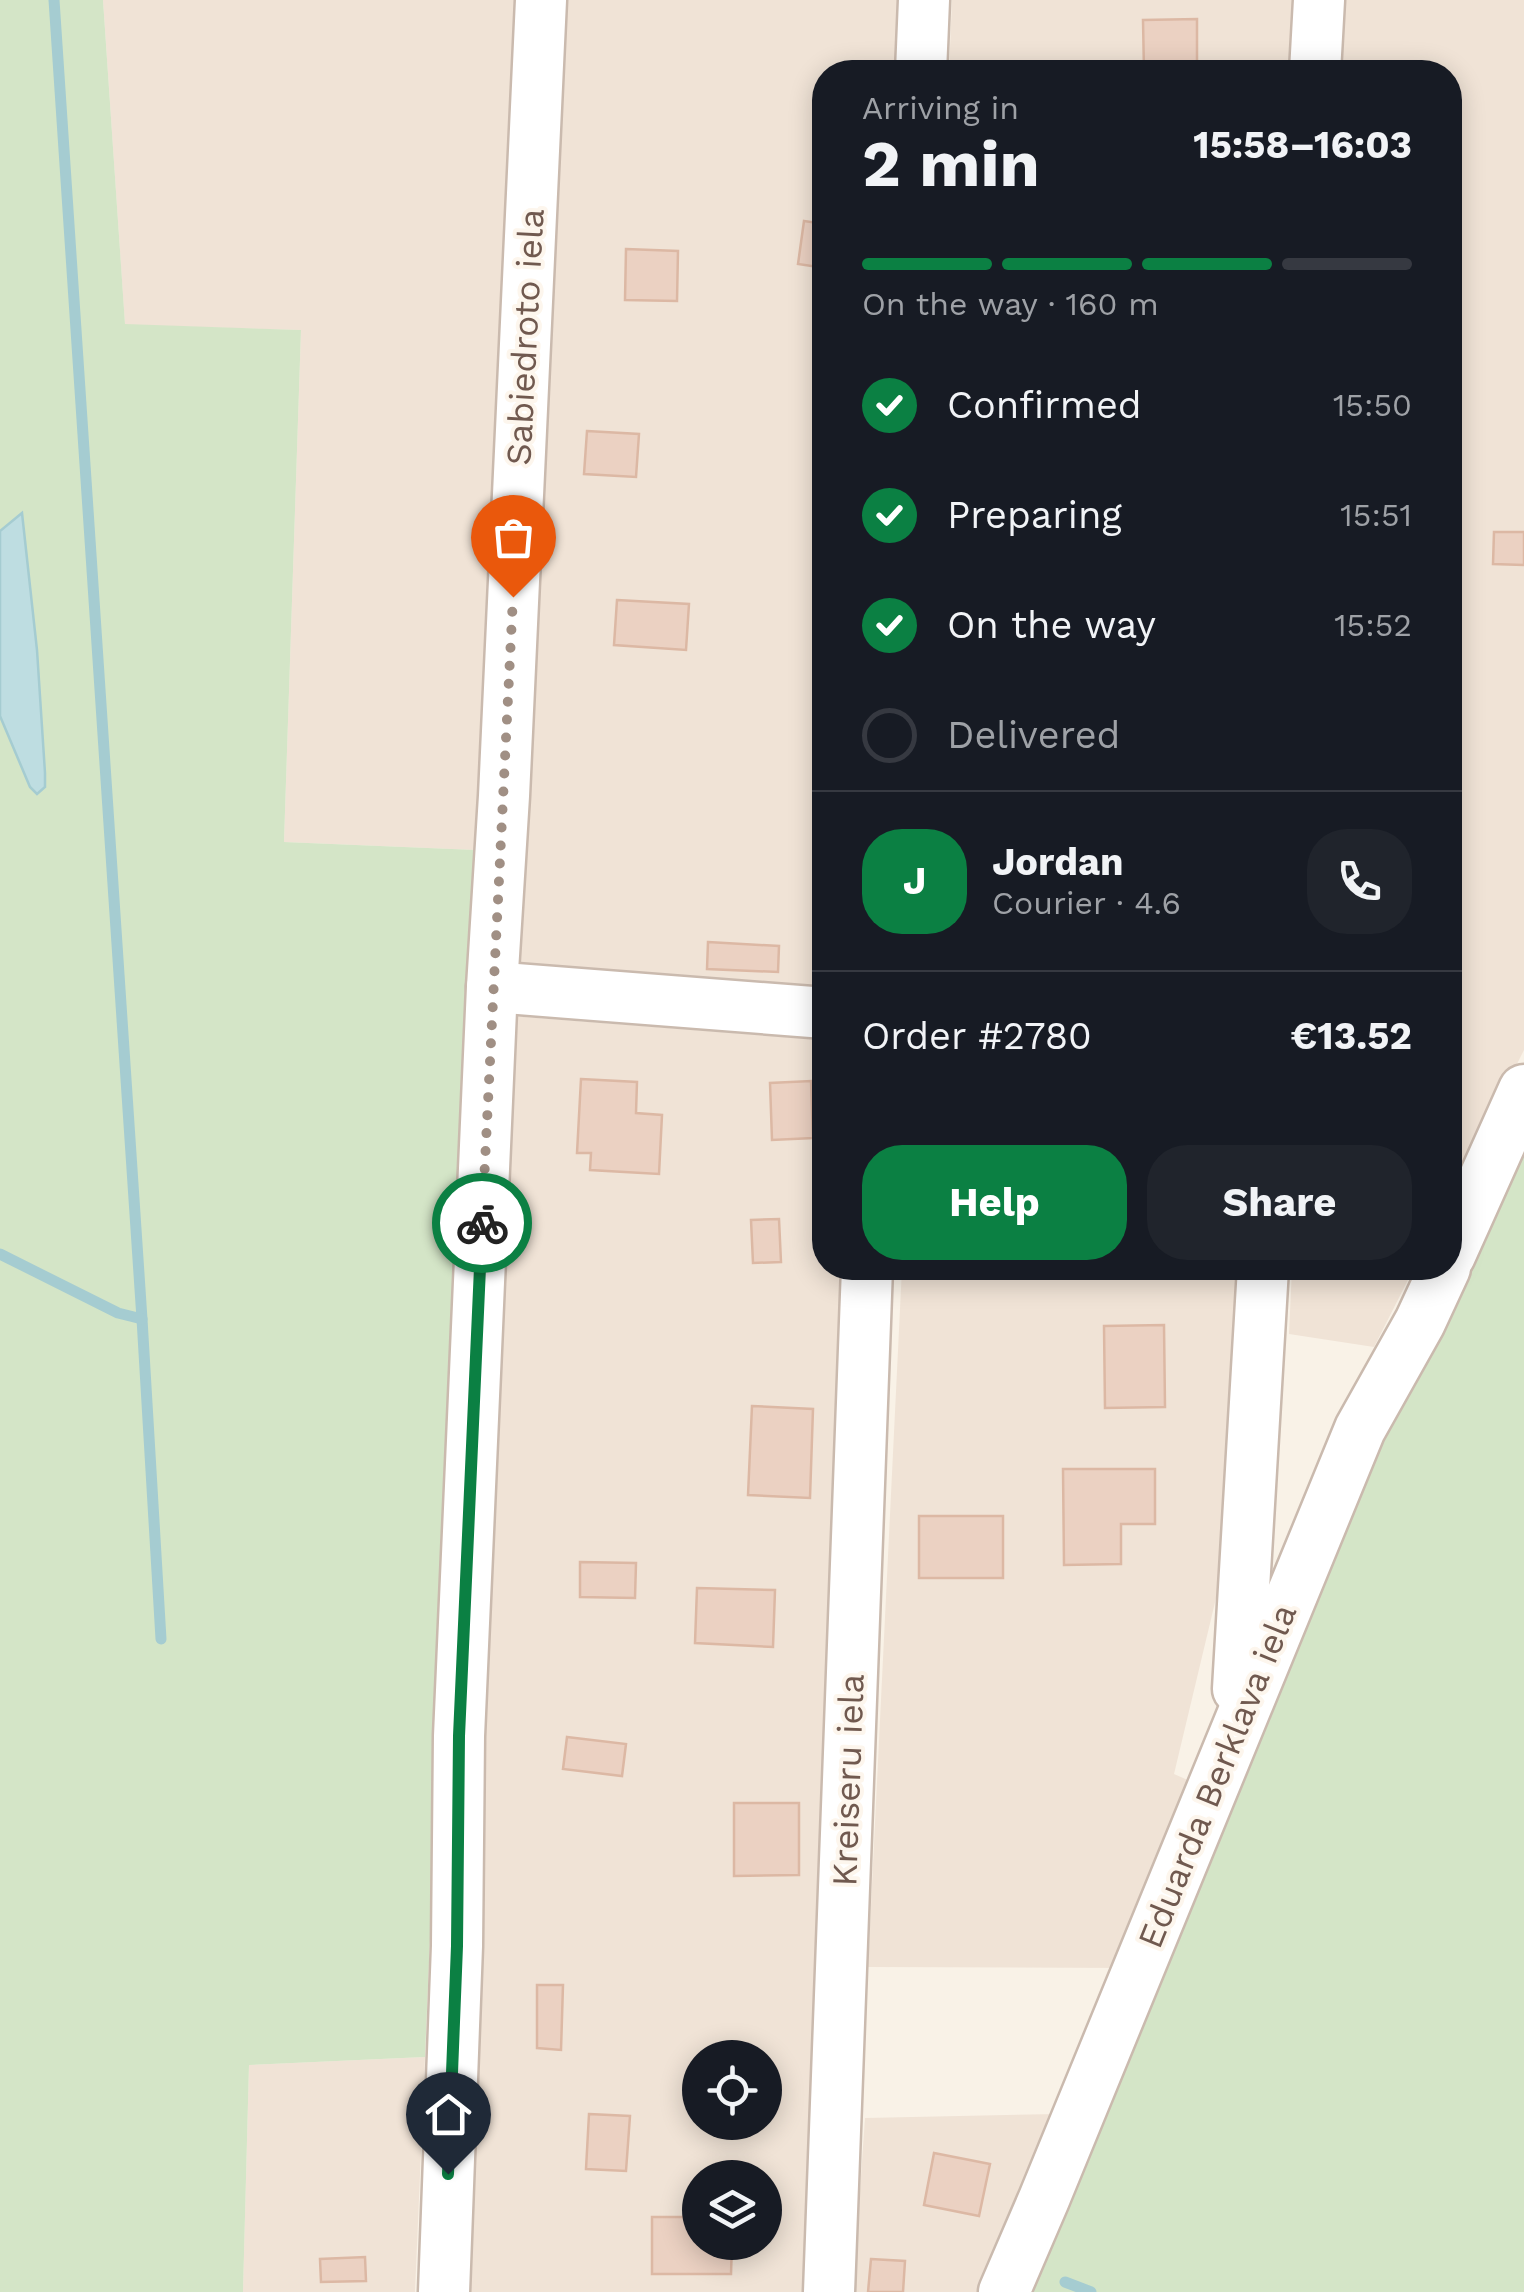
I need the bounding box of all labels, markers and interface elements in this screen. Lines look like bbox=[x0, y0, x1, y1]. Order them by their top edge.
text: Arriving in bbox=[862, 89, 1019, 127]
text: 15:58–16:03 bbox=[1193, 123, 1412, 167]
text: 2 min bbox=[862, 126, 1040, 202]
street label: Sabiedroto iela bbox=[497, 207, 553, 467]
text: On the way · 160 m bbox=[862, 285, 1159, 323]
icon: check bbox=[862, 378, 917, 433]
text: Confirmed bbox=[947, 383, 1142, 427]
text: 15:50 bbox=[1333, 386, 1412, 424]
icon: check bbox=[862, 488, 917, 543]
text: Preparing bbox=[947, 493, 1122, 537]
pin bbox=[471, 495, 556, 598]
text: 15:51 bbox=[1340, 496, 1412, 534]
icon: bag bbox=[486, 510, 541, 565]
icon: check bbox=[862, 598, 917, 653]
text: On the way bbox=[947, 603, 1156, 647]
text: 15:52 bbox=[1334, 606, 1412, 644]
text: Delivered bbox=[947, 713, 1120, 757]
button: phone bbox=[1307, 829, 1412, 934]
text: Jordan bbox=[992, 840, 1124, 884]
text: J bbox=[903, 859, 926, 903]
text: Courier · 4.6 bbox=[992, 884, 1181, 922]
text: Order #2780 bbox=[862, 1014, 1092, 1058]
text: €13.52 bbox=[1291, 1014, 1412, 1058]
button: Help bbox=[862, 1145, 1127, 1260]
button: Share bbox=[1147, 1145, 1412, 1260]
courier bbox=[432, 1173, 532, 1273]
icon: bike bbox=[455, 1196, 510, 1251]
street label: Eduarda Berklava iela bbox=[1129, 1598, 1305, 1954]
street label: Kreiseru iela bbox=[823, 1673, 873, 1887]
map controls bbox=[682, 2040, 782, 2260]
button: locate bbox=[682, 2040, 782, 2140]
pin bbox=[406, 2072, 491, 2175]
icon: home bbox=[421, 2087, 476, 2142]
button: layers bbox=[682, 2160, 782, 2260]

